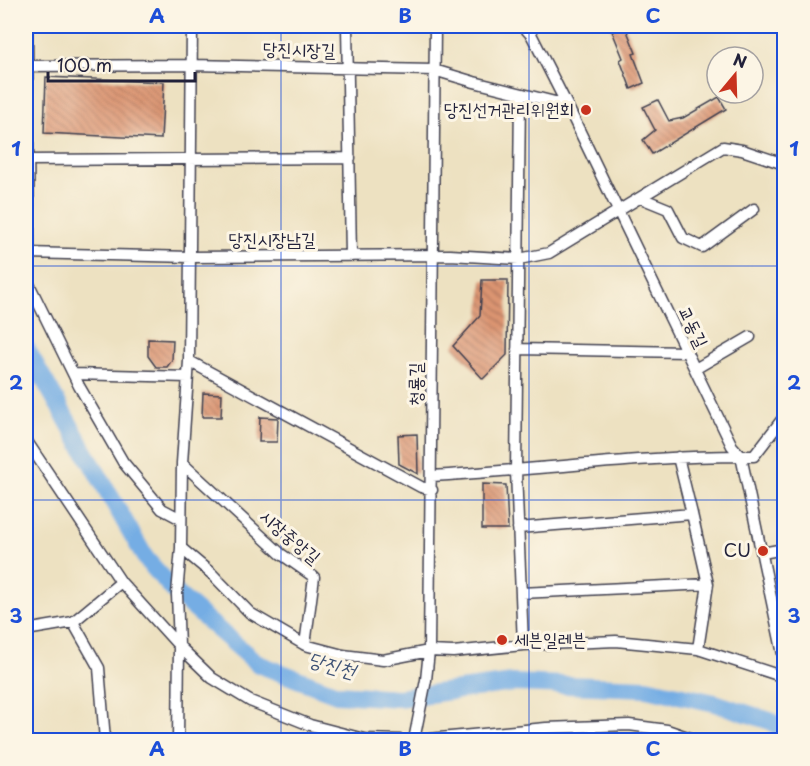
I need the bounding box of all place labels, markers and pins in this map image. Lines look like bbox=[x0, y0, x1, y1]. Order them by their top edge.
place label: 당진선거관리위원회 bbox=[444, 95, 574, 122]
marker: 당진선거관리위원회 bbox=[579, 103, 593, 117]
place label: CU bbox=[724, 536, 751, 563]
marker: CU bbox=[756, 544, 770, 558]
place label: 세븐일레븐 bbox=[514, 625, 586, 652]
marker: 세븐일레븐 bbox=[495, 633, 509, 647]

